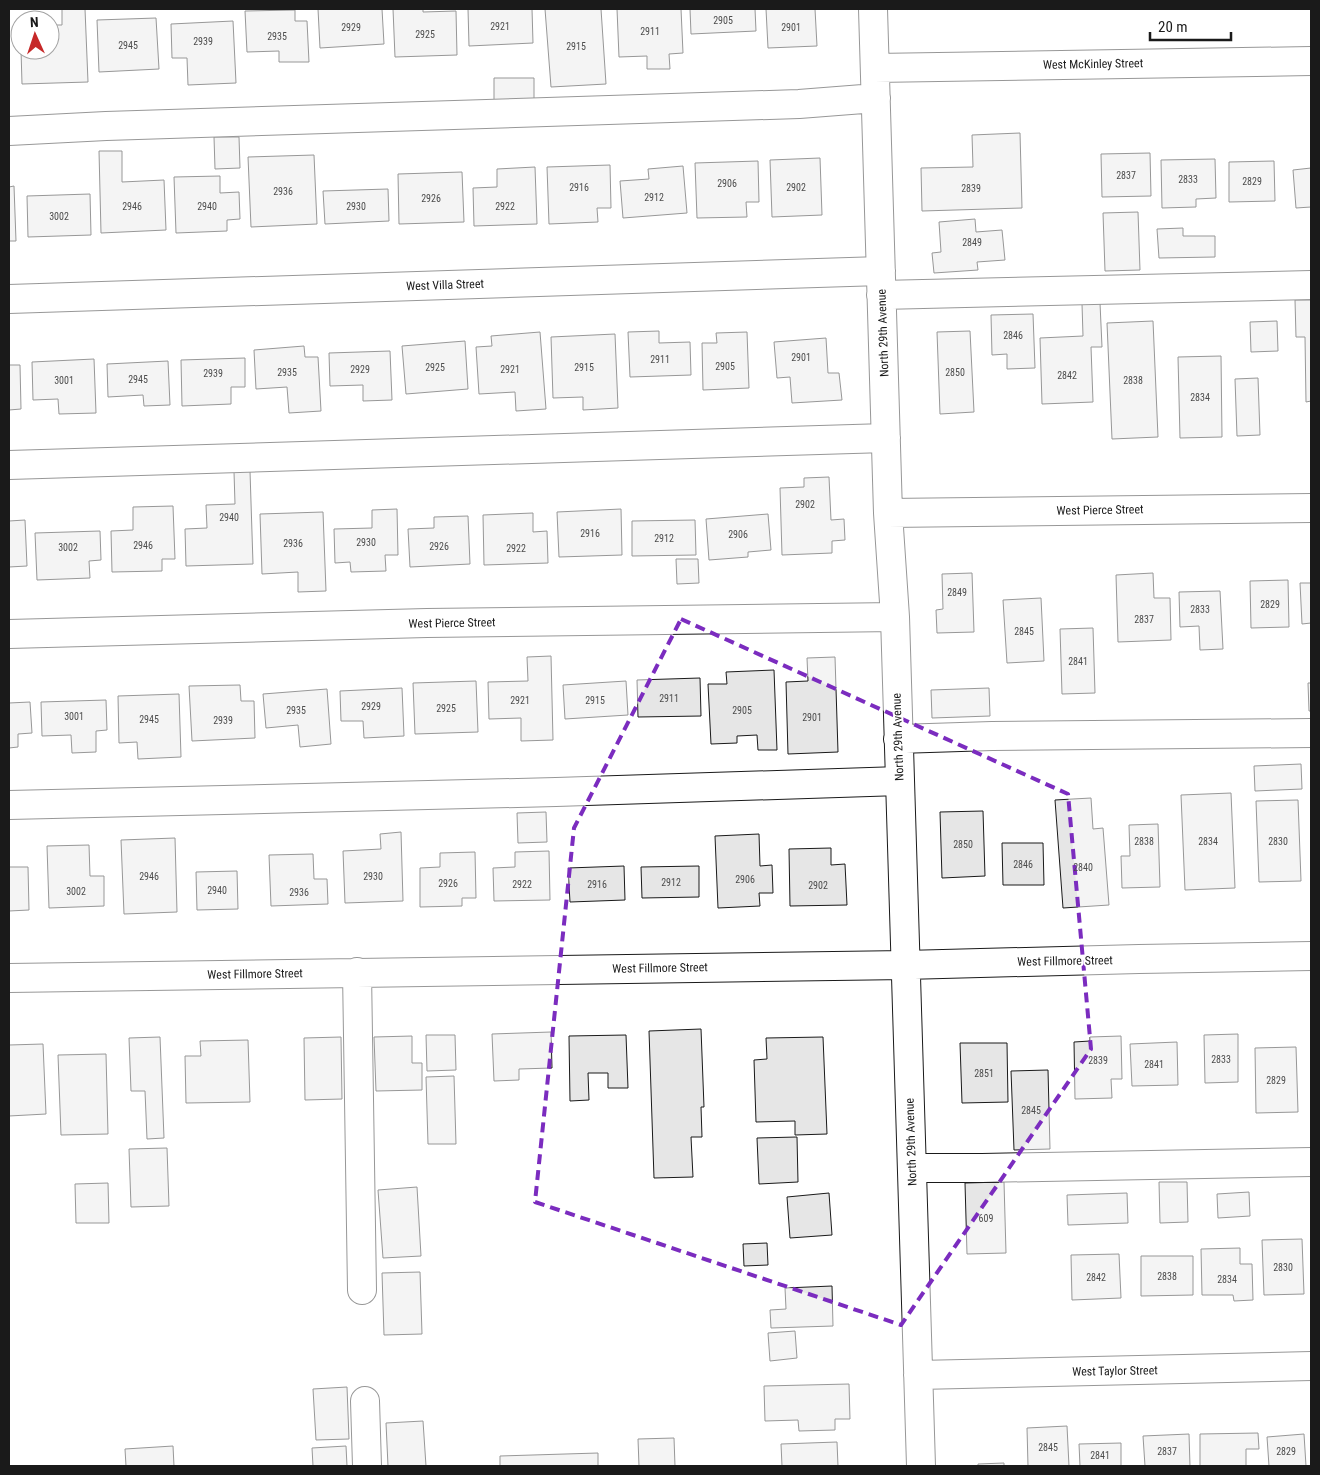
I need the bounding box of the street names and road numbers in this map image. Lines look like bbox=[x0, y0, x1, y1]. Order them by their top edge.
street label: West McKinley Street bbox=[1043, 56, 1144, 72]
street label: West Villa Street bbox=[406, 277, 485, 293]
street label: North 29th Avenue bbox=[874, 288, 892, 377]
street label: West Pierce Street bbox=[1056, 502, 1144, 518]
street label: West Pierce Street bbox=[408, 615, 496, 631]
street label: North 29th Avenue bbox=[889, 692, 907, 781]
street label: West Fillmore Street bbox=[1017, 953, 1113, 969]
street label: West Fillmore Street bbox=[612, 960, 708, 976]
street label: West Fillmore Street bbox=[207, 966, 303, 982]
street label: North 29th Avenue bbox=[902, 1097, 920, 1186]
street label: West Taylor Street bbox=[1072, 1363, 1158, 1379]

